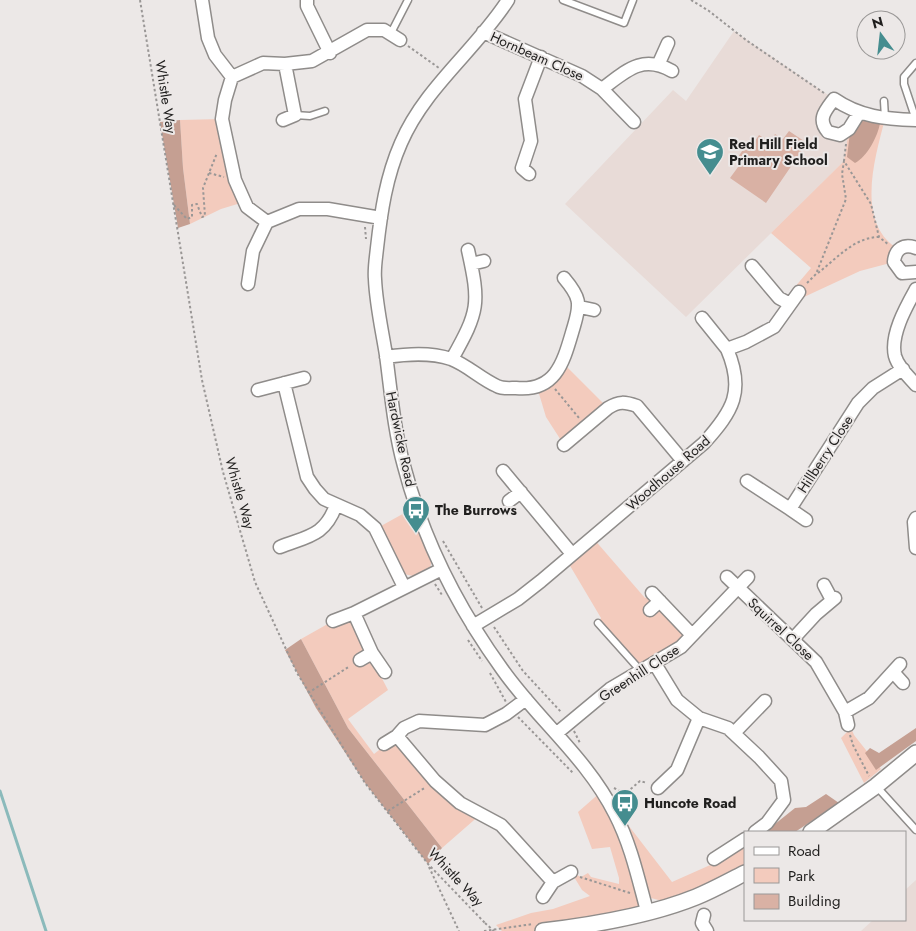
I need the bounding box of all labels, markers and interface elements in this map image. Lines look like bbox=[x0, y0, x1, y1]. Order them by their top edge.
north arrow bbox=[856, 10, 906, 60]
text: N bbox=[870, 11, 886, 34]
street label: Hornbeam Close bbox=[487, 26, 587, 86]
street label: Whistle Way bbox=[150, 59, 182, 136]
place label: Red Hill Field Primary School bbox=[729, 134, 828, 170]
school or university icon: Red Hill Field Primary School bbox=[695, 137, 725, 176]
street label: Hardwicke Road bbox=[381, 390, 421, 488]
street label: Hillberry Close bbox=[792, 411, 858, 497]
street label: Woodhouse Road bbox=[622, 431, 714, 515]
street label: Whistle Way bbox=[220, 455, 260, 532]
bus stop icon: The Burrows bbox=[401, 495, 431, 534]
place label: The Burrows bbox=[435, 500, 517, 520]
street label: Squirrel Close bbox=[743, 593, 819, 665]
street label: Greenhill Close bbox=[595, 640, 683, 706]
bus stop icon: Huncote Road bbox=[610, 788, 640, 827]
place label: Huncote Road bbox=[644, 793, 736, 813]
legend bbox=[744, 831, 906, 921]
text: Road bbox=[788, 840, 820, 862]
street label: Whistle Way bbox=[424, 843, 489, 911]
text: Park bbox=[788, 865, 815, 887]
text: Building bbox=[788, 890, 840, 912]

